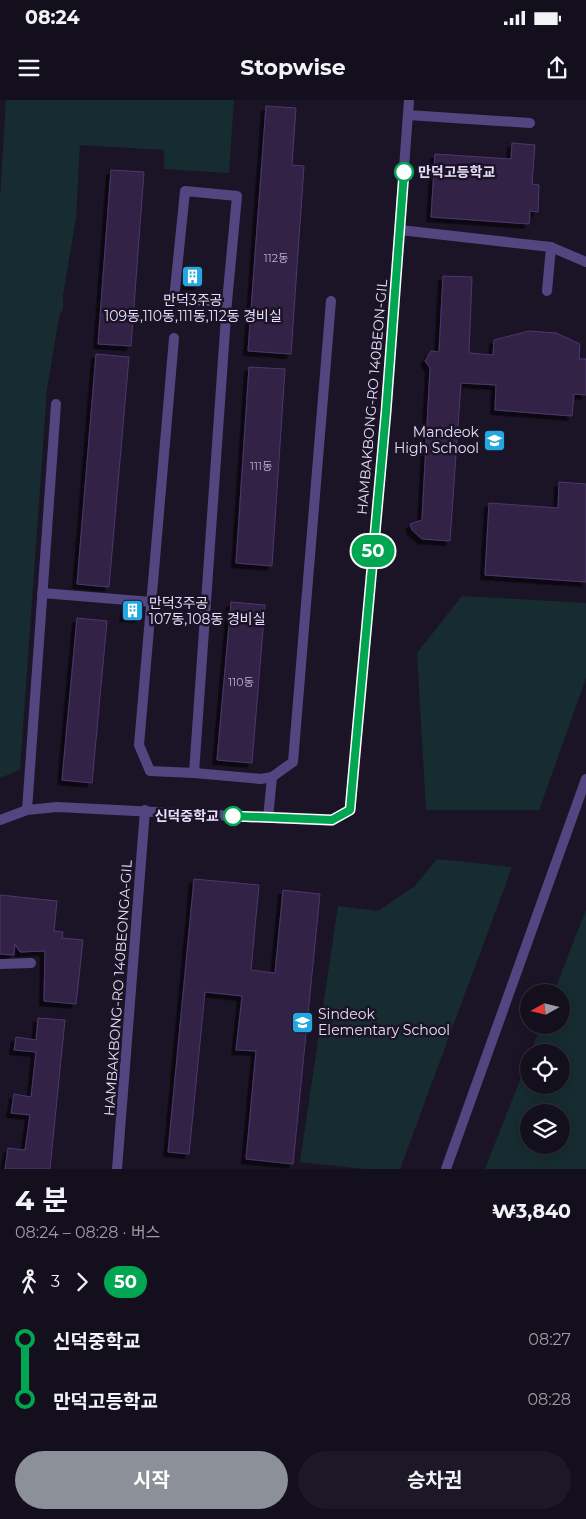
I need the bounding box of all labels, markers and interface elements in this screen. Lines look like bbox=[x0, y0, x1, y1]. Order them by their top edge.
text: 08:24 bbox=[25, 6, 80, 29]
icon: menu bbox=[15, 54, 43, 82]
text: Stopwise bbox=[240, 54, 346, 81]
icon: share bbox=[543, 54, 571, 82]
marker: 만덕고등학교 bbox=[394, 162, 414, 182]
place label: 만덕고등학교 bbox=[418, 163, 495, 181]
house number: 112동 bbox=[264, 251, 288, 265]
building icon: 만덕3주공 109동,110동,111동,112동 경비실 bbox=[181, 265, 205, 289]
street label: HAMBAKBONG-RO 140BEON-GIL bbox=[353, 278, 391, 515]
place label: 만덕3주공 109동,110동,111동,112동 경비실 bbox=[104, 291, 282, 325]
place label: Mandeok High School bbox=[394, 423, 480, 457]
school or university icon: Mandeok High School bbox=[483, 428, 507, 452]
house number: 111동 bbox=[250, 459, 272, 473]
line badge: 50 bbox=[350, 535, 396, 567]
text: 50 bbox=[362, 540, 384, 562]
place label: 만덕3주공 107동,108동 경비실 bbox=[149, 594, 266, 628]
building icon: 만덕3주공 107동,108동 경비실 bbox=[121, 599, 145, 623]
house number: 110동 bbox=[228, 675, 254, 689]
marker: 신덕중학교 bbox=[223, 806, 243, 826]
place label: 신덕중학교 bbox=[155, 807, 219, 825]
street label: HAMBAKBONG-RO 140BEONGA-GIL bbox=[100, 859, 136, 1117]
north arrow bbox=[520, 984, 570, 1034]
map controls bbox=[520, 984, 570, 1154]
place label: Sindeok Elementary School bbox=[318, 1005, 450, 1039]
school or university icon: Sindeok Elementary School bbox=[290, 1010, 314, 1034]
button: locate bbox=[520, 1044, 570, 1094]
button: layers bbox=[520, 1104, 570, 1154]
text: 4 분 bbox=[15, 1183, 68, 1217]
text: ₩3,840 bbox=[492, 1200, 571, 1223]
text: 08:24 – 08:28 · 버스 bbox=[15, 1223, 160, 1242]
icon: walk bbox=[15, 1268, 43, 1296]
icon: forward bbox=[68, 1268, 96, 1296]
text: 50 bbox=[114, 1271, 137, 1293]
text: 3 bbox=[51, 1272, 60, 1291]
text: 신덕중학교 bbox=[53, 1330, 140, 1353]
text: 08:27 bbox=[528, 1330, 571, 1349]
text: 만덕고등학교 bbox=[53, 1390, 158, 1413]
text: 08:28 bbox=[528, 1390, 571, 1409]
button: 시작 bbox=[15, 1451, 288, 1509]
button: 승차권 bbox=[298, 1451, 571, 1509]

